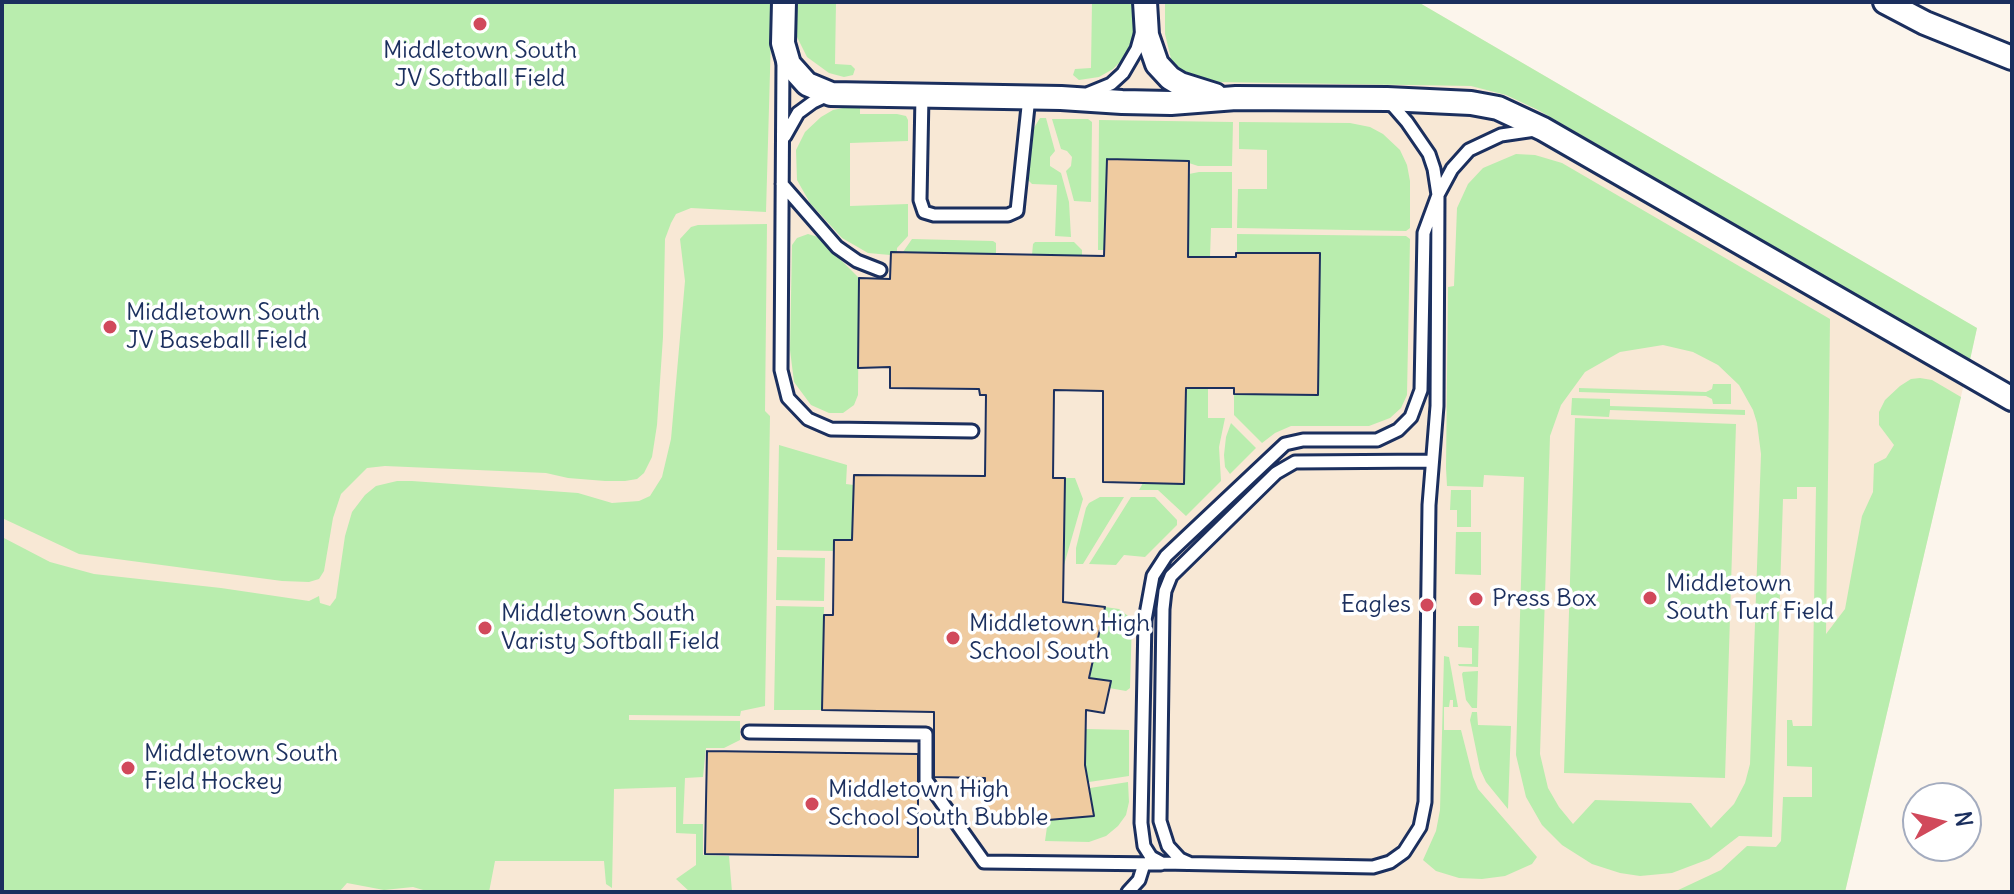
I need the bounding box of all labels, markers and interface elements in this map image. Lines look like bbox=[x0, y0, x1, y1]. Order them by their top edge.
marker: Middletown South JV Softball Field bbox=[471, 15, 489, 33]
place label: Middletown South JV Softball Field bbox=[383, 37, 577, 93]
place label: Middletown South JV Baseball Field bbox=[126, 299, 320, 355]
marker: Middletown South JV Baseball Field bbox=[101, 318, 119, 336]
place label: Middletown South Turf Field bbox=[1666, 570, 1834, 626]
place label: Press Box bbox=[1492, 585, 1597, 613]
marker: Middletown South Turf Field bbox=[1641, 589, 1659, 607]
marker: Press Box bbox=[1467, 590, 1485, 608]
place label: Eagles bbox=[1341, 591, 1411, 619]
marker: Eagles bbox=[1418, 596, 1436, 614]
place label: Middletown South Varisty Softball Field bbox=[501, 600, 720, 656]
place label: Middletown High School South bbox=[969, 610, 1150, 666]
marker: Middletown South Varisty Softball Field bbox=[476, 619, 494, 637]
marker: Middletown High School South bbox=[944, 629, 962, 647]
place label: Middletown South Field Hockey bbox=[144, 740, 338, 796]
marker: Middletown South Field Hockey bbox=[119, 759, 137, 777]
place label: Middletown High School South Bubble bbox=[828, 776, 1049, 832]
north arrow bbox=[1902, 782, 1982, 862]
marker: Middletown High School South Bubble bbox=[803, 795, 821, 813]
text: N bbox=[1949, 809, 1979, 828]

